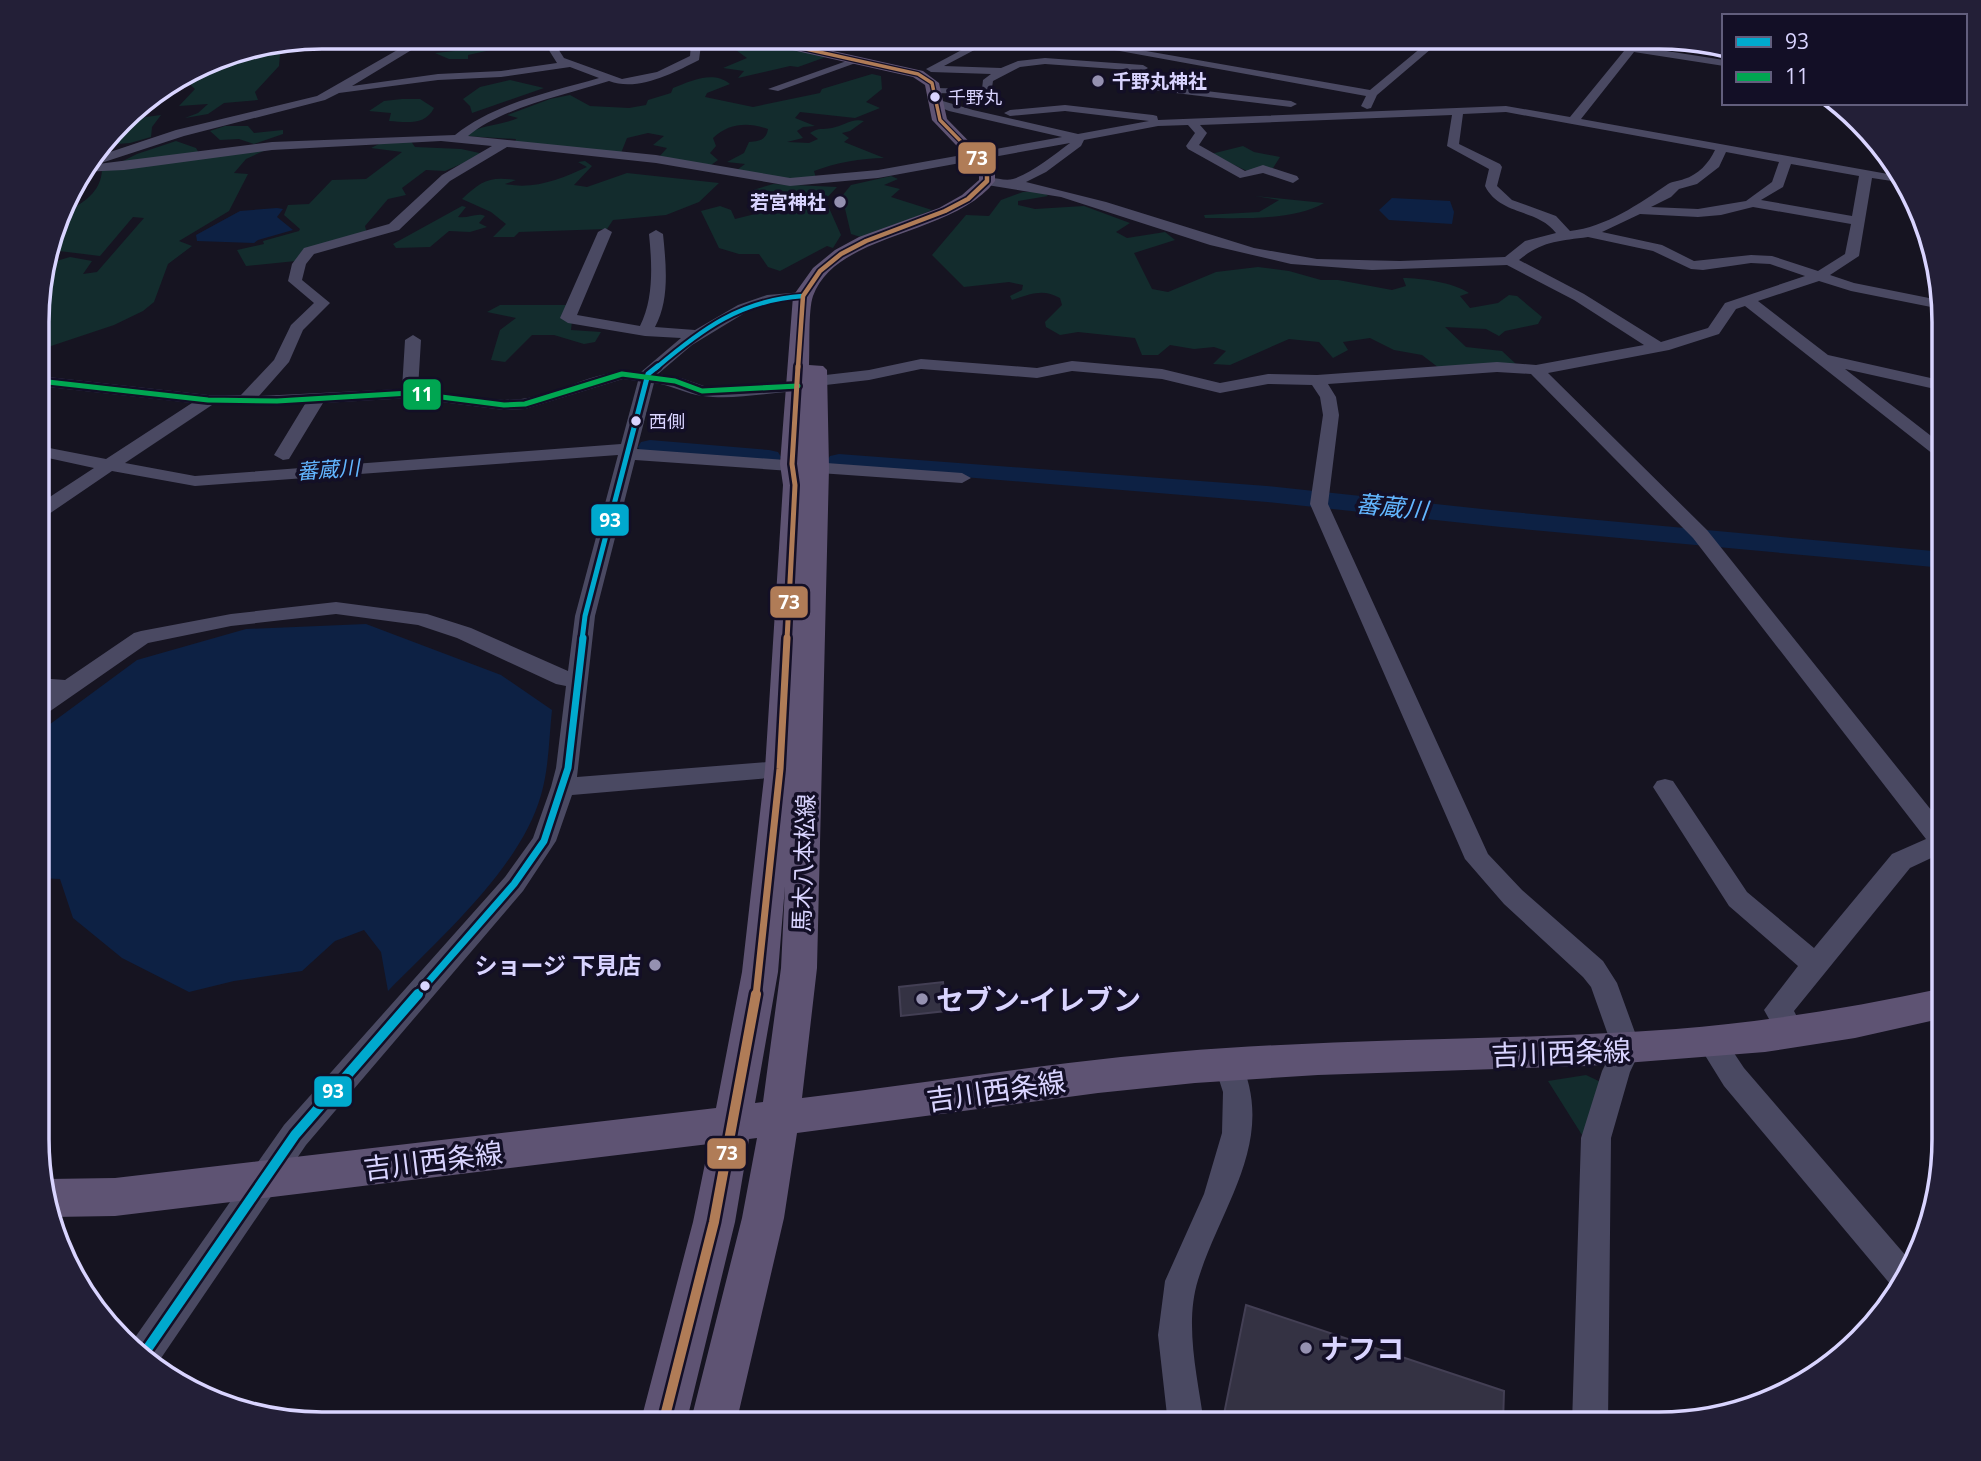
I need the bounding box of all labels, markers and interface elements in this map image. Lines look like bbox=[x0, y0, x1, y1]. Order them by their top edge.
legend bbox=[1722, 14, 1967, 105]
text: 93 bbox=[1785, 27, 1809, 55]
text: 11 bbox=[1785, 62, 1809, 90]
place label: 千野丸神社 bbox=[1112, 68, 1207, 94]
marker: 千野丸神社 bbox=[1090, 73, 1106, 89]
place label: 千野丸 bbox=[948, 85, 1002, 109]
marker: 千野丸 bbox=[928, 90, 942, 104]
line badge: 73 bbox=[957, 141, 997, 175]
text: 73 bbox=[966, 145, 988, 171]
place label: 若宮神社 bbox=[750, 189, 826, 215]
marker: 若宮神社 bbox=[832, 194, 848, 210]
line badge: 11 bbox=[402, 378, 442, 411]
text: 11 bbox=[411, 381, 433, 407]
place label: 西側 bbox=[649, 409, 685, 433]
marker: 西側 bbox=[629, 414, 643, 428]
water label: 蕃蔵川 bbox=[296, 453, 362, 485]
water label: 蕃蔵川 bbox=[1354, 486, 1433, 526]
line badge: 93 bbox=[590, 503, 630, 537]
text: 93 bbox=[599, 507, 621, 533]
line badge: 73 bbox=[769, 585, 809, 619]
text: 73 bbox=[778, 589, 800, 615]
street label: 馬木八本松線 bbox=[785, 793, 821, 933]
place label: ショージ 下見店 bbox=[474, 949, 641, 981]
marker: ショージ 下見店 bbox=[647, 957, 663, 973]
unlabelled marker bbox=[418, 979, 432, 993]
place label: セブン-イレブン bbox=[936, 980, 1141, 1018]
marker: セブン-イレブン bbox=[914, 991, 930, 1007]
street label: 吉川西条線 bbox=[1490, 1031, 1632, 1073]
street label: 吉川西条線 bbox=[924, 1061, 1068, 1119]
line badge: 93 bbox=[313, 1075, 353, 1108]
text: 93 bbox=[322, 1078, 344, 1104]
street label: 吉川西条線 bbox=[361, 1133, 505, 1187]
line badge: 73 bbox=[706, 1137, 747, 1170]
text: 73 bbox=[716, 1140, 738, 1166]
place label: ナフコ bbox=[1320, 1329, 1404, 1367]
marker: ナフコ bbox=[1298, 1340, 1314, 1356]

